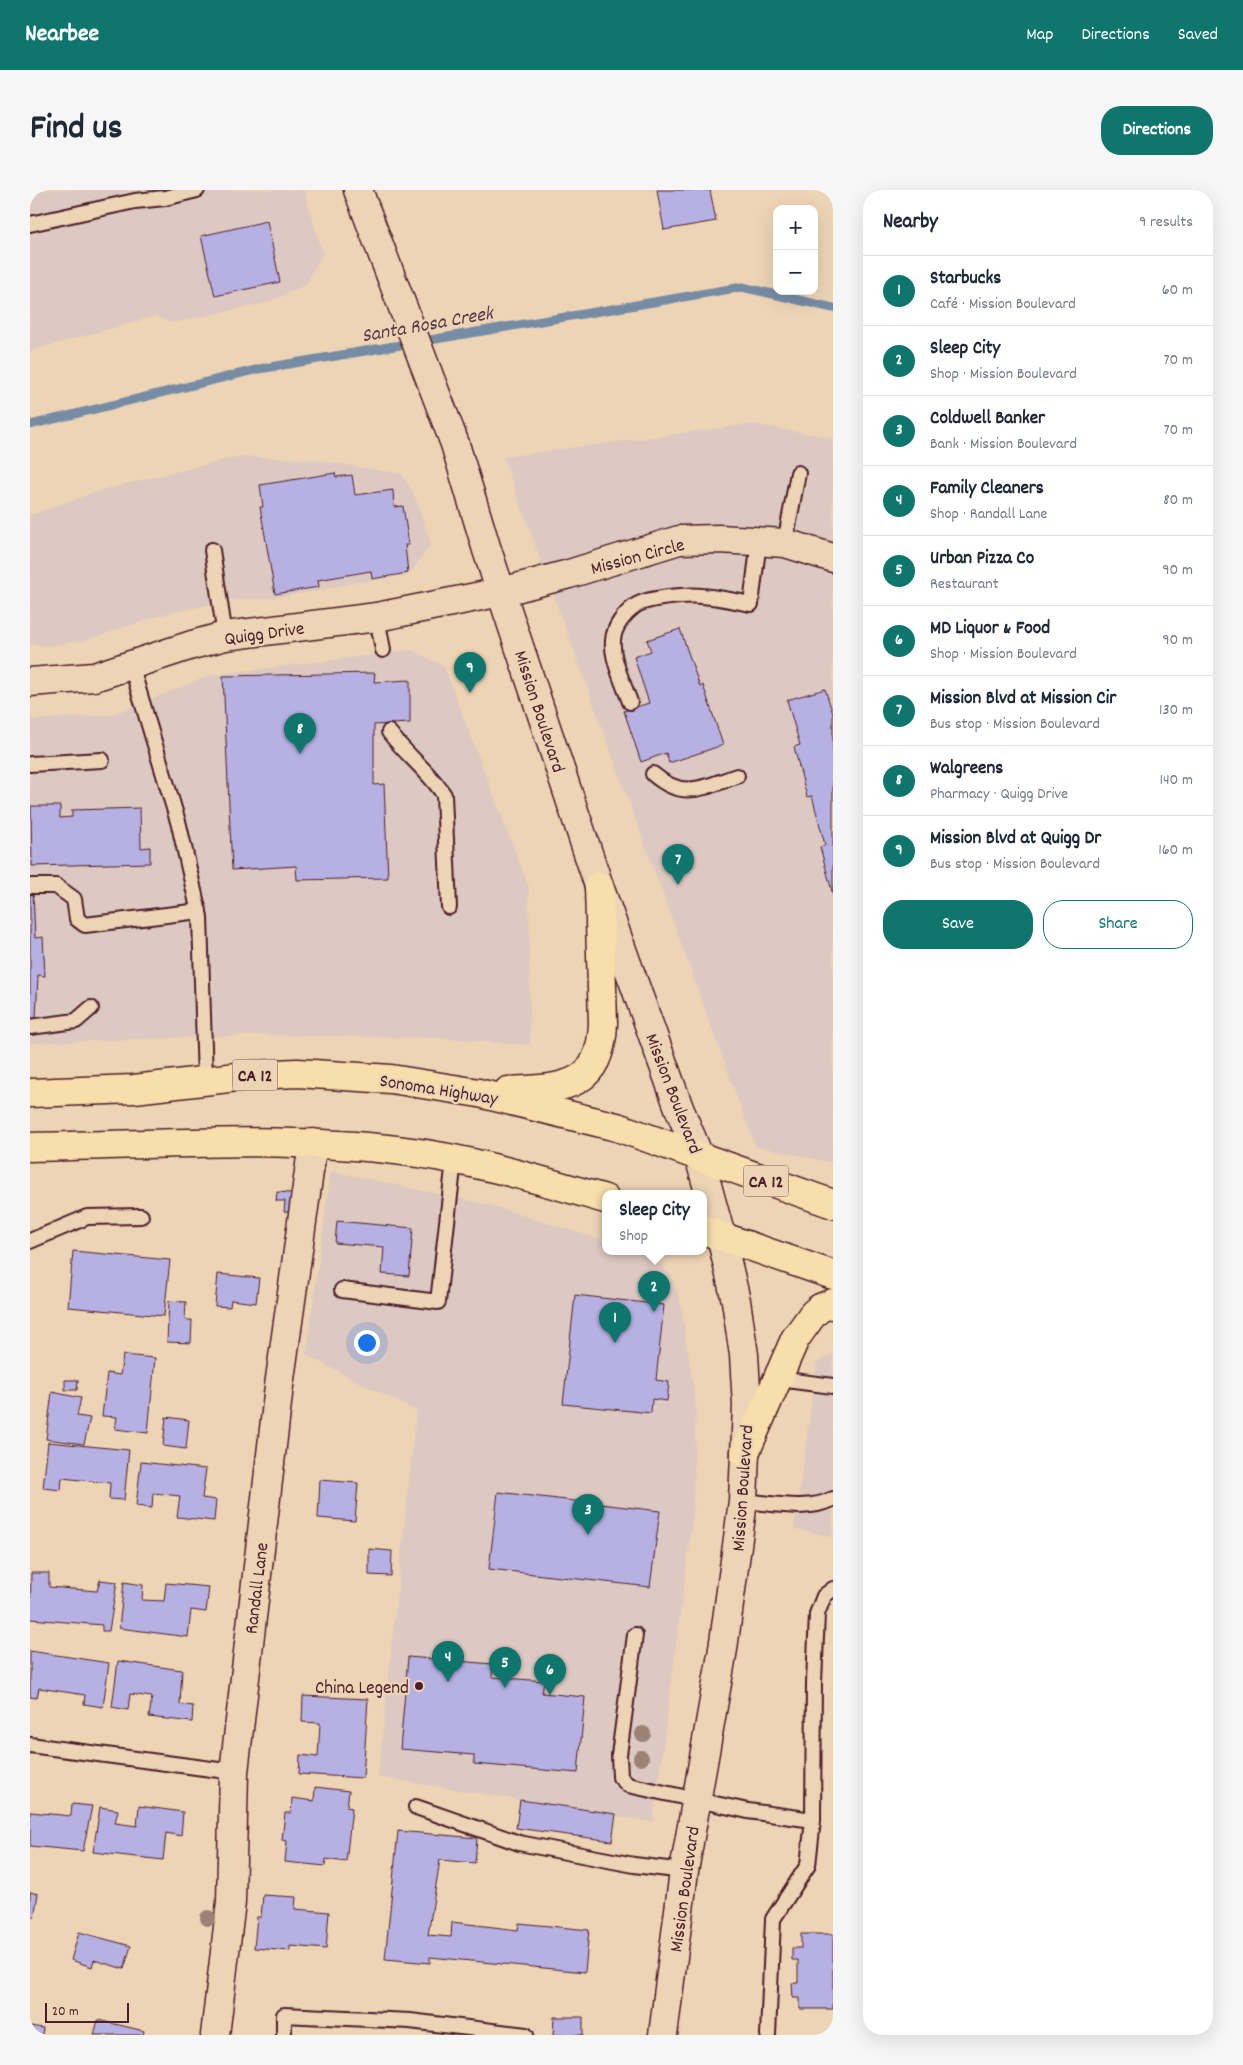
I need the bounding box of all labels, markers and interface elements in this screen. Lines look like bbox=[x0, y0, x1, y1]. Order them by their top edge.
text: Nearbee bbox=[25, 18, 99, 52]
text: Map bbox=[1026, 23, 1053, 48]
text: Directions bbox=[1081, 23, 1150, 48]
text: Saved bbox=[1178, 23, 1218, 48]
text: Find us bbox=[30, 105, 122, 155]
button: Directions bbox=[1101, 106, 1213, 155]
map controls bbox=[773, 205, 818, 295]
button: + bbox=[773, 205, 818, 250]
text: Nearby bbox=[883, 208, 938, 238]
text: 9 results bbox=[1139, 211, 1193, 234]
button: − bbox=[773, 250, 818, 295]
text: Starbucks bbox=[930, 266, 1001, 293]
text: 1 bbox=[897, 279, 901, 302]
text: 60 m bbox=[1162, 279, 1193, 302]
text: Café · Mission Boulevard bbox=[930, 293, 1076, 316]
water label: Santa Rosa Creek bbox=[360, 300, 497, 351]
text: Sleep City bbox=[930, 336, 1000, 363]
text: 2 bbox=[896, 349, 903, 372]
text: 70 m bbox=[1163, 349, 1193, 372]
text: Shop · Mission Boulevard bbox=[930, 363, 1077, 386]
text: Coldwell Banker bbox=[930, 406, 1045, 433]
text: 3 bbox=[895, 419, 903, 442]
text: 70 m bbox=[1163, 419, 1193, 442]
text: Bank · Mission Boulevard bbox=[930, 433, 1077, 456]
text: Family Cleaners bbox=[930, 476, 1044, 503]
text: 4 bbox=[896, 489, 902, 512]
text: 80 m bbox=[1163, 489, 1193, 512]
text: Shop · Randall Lane bbox=[930, 503, 1047, 526]
street label: Mission Circle bbox=[588, 533, 688, 584]
text: Urban Pizza Co bbox=[930, 546, 1034, 573]
text: 5 bbox=[895, 559, 903, 582]
text: 90 m bbox=[1162, 559, 1193, 582]
text: Restaurant bbox=[930, 573, 999, 596]
text: MD Liquor & Food bbox=[930, 616, 1050, 643]
street label: Quigg Drive bbox=[223, 617, 306, 654]
text: 6 bbox=[895, 629, 903, 652]
text: 90 m bbox=[1162, 629, 1193, 652]
text: Shop · Mission Boulevard bbox=[930, 643, 1077, 666]
street label: Mission Boulevard bbox=[505, 648, 570, 777]
pin: 9 bbox=[454, 652, 486, 693]
text: Mission Blvd at Mission Cir bbox=[930, 686, 1116, 713]
text: 7 bbox=[896, 699, 902, 722]
text: 130 m bbox=[1159, 699, 1193, 722]
pin: 8 bbox=[284, 713, 316, 754]
text: Bus stop · Mission Boulevard bbox=[930, 713, 1100, 736]
text: Walgreens bbox=[930, 756, 1003, 783]
text: 8 bbox=[896, 769, 902, 792]
text: 140 m bbox=[1159, 769, 1193, 792]
text: Pharmacy · Quigg Drive bbox=[930, 783, 1068, 806]
text: Mission Blvd at Quigg Dr bbox=[930, 826, 1101, 853]
text: 9 bbox=[895, 839, 903, 862]
text: 160 m bbox=[1158, 839, 1193, 862]
pin: 7 bbox=[662, 844, 694, 885]
text: Bus stop · Mission Boulevard bbox=[930, 853, 1100, 876]
button: Save bbox=[883, 900, 1033, 949]
button: Share bbox=[1043, 900, 1193, 949]
street label: Mission Boulevard bbox=[636, 1030, 707, 1158]
road number: CA 12 bbox=[232, 1060, 278, 1090]
street label: Sonoma Highway bbox=[377, 1069, 500, 1114]
road number: CA 12 bbox=[744, 1166, 788, 1196]
popup bbox=[602, 1190, 707, 1255]
text: Sleep City bbox=[619, 1198, 690, 1225]
text: Shop bbox=[619, 1225, 648, 1248]
pin: 2 bbox=[638, 1271, 670, 1312]
pin: 1 bbox=[599, 1302, 631, 1343]
your location bbox=[354, 1330, 380, 1356]
street label: Mission Boulevard bbox=[727, 1424, 762, 1553]
pin: 3 bbox=[572, 1494, 604, 1535]
street label: Randall Lane bbox=[239, 1541, 277, 1636]
pin: 4 bbox=[432, 1641, 464, 1682]
pin: 5 bbox=[489, 1647, 521, 1688]
pin: 6 bbox=[534, 1654, 566, 1695]
place label: China Legend bbox=[315, 1676, 409, 1703]
marker: China Legend bbox=[413, 1680, 425, 1692]
street label: Mission Boulevard bbox=[664, 1825, 709, 1954]
scale bar bbox=[45, 2000, 129, 2023]
text: 20 m bbox=[52, 2002, 79, 2022]

